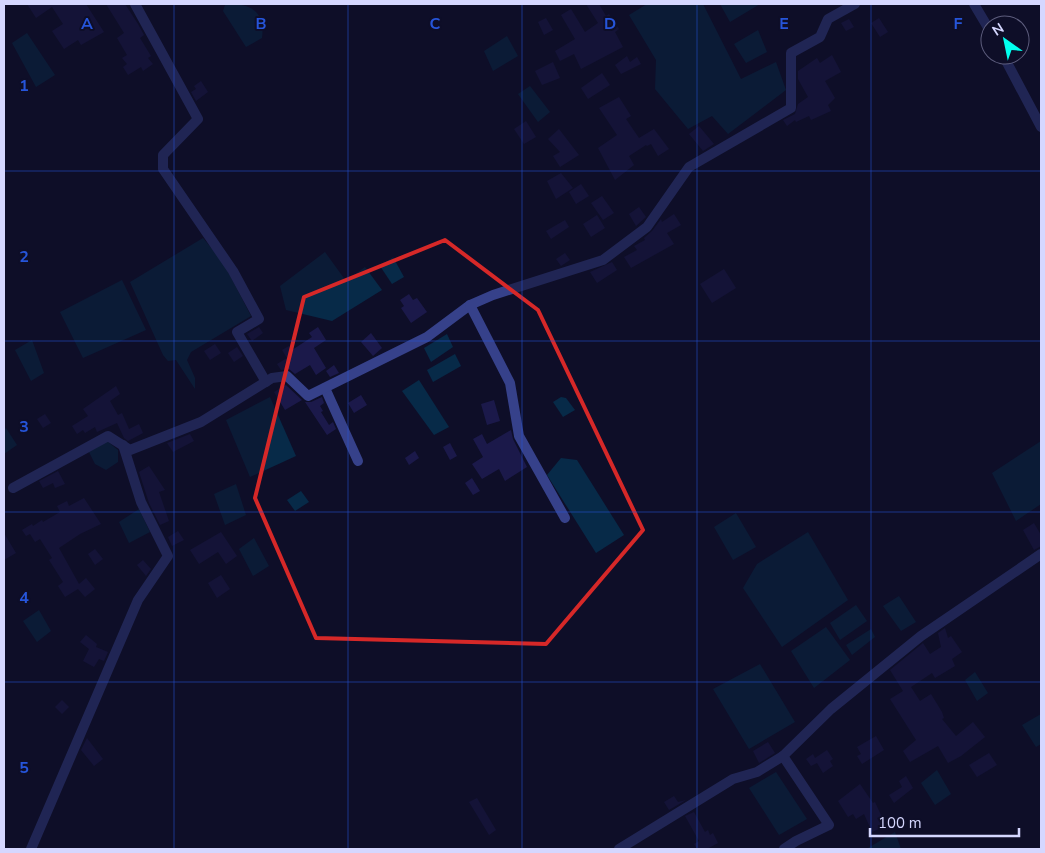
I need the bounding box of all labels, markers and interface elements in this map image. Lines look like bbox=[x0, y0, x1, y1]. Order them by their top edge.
text: A bbox=[81, 13, 93, 35]
text: B bbox=[255, 13, 267, 35]
text: C bbox=[430, 13, 441, 35]
text: D bbox=[604, 13, 616, 35]
text: E bbox=[779, 13, 789, 35]
text: F bbox=[954, 13, 963, 35]
north arrow bbox=[980, 15, 1030, 65]
text: N bbox=[989, 19, 1008, 40]
text: 1 bbox=[19, 75, 29, 97]
text: 2 bbox=[19, 246, 29, 268]
text: 3 bbox=[19, 416, 29, 438]
text: 4 bbox=[19, 587, 29, 609]
text: 5 bbox=[19, 757, 29, 779]
scale bar bbox=[870, 806, 1019, 838]
text: 100 m bbox=[878, 813, 922, 833]

